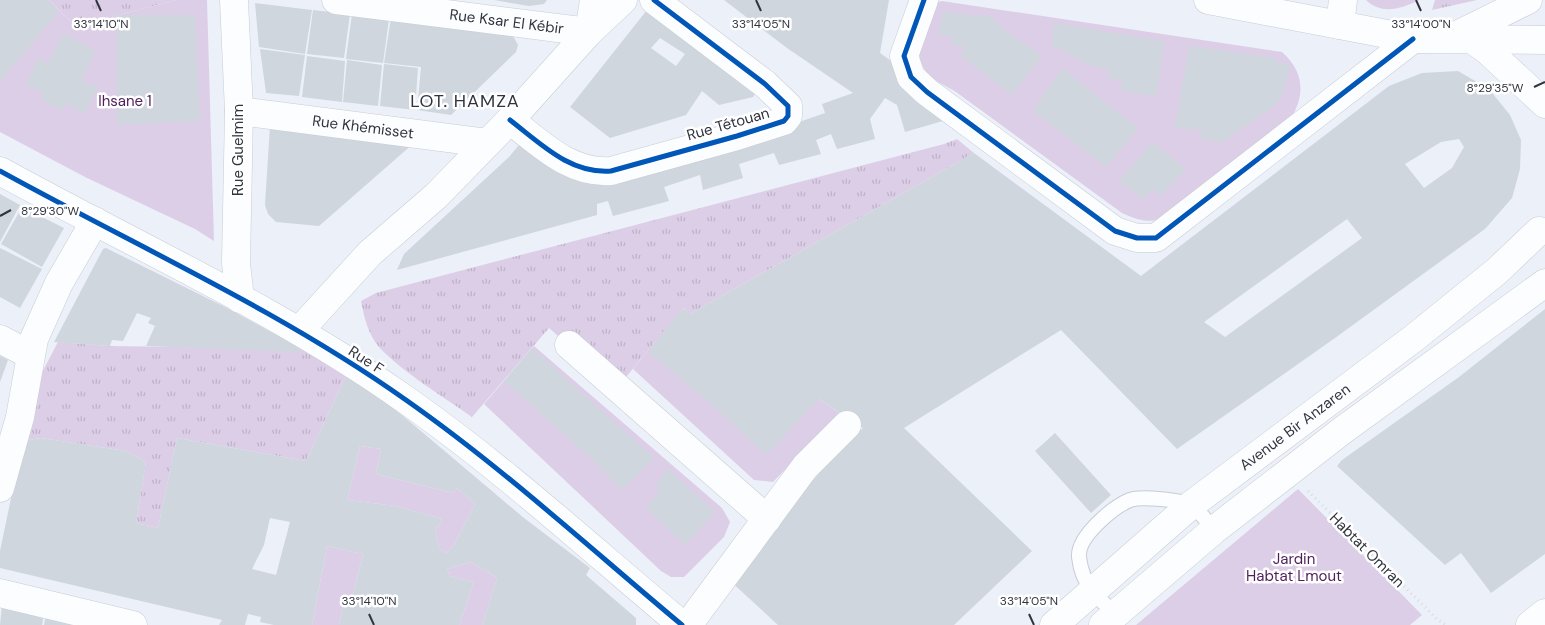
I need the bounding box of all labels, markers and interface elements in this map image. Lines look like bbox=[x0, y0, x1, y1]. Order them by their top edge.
street label: Rue Ksar El Kébir bbox=[448, 4, 565, 39]
text: 33°14'10"N bbox=[74, 16, 128, 32]
text: 33°14'05"N bbox=[732, 16, 790, 32]
text: 33°14'00"N bbox=[1391, 16, 1451, 32]
text: 8°29'35"W bbox=[1467, 80, 1524, 96]
district label: LOT. HAMZA bbox=[410, 89, 520, 113]
park label: Ihsane 1 bbox=[98, 91, 152, 111]
street label: Rue Tétouan bbox=[684, 103, 772, 145]
street label: Rue Guelmim bbox=[228, 104, 248, 196]
street label: Rue Khémisset bbox=[311, 111, 415, 143]
text: 8°29'30"W bbox=[21, 203, 79, 219]
street label: Rue F bbox=[345, 341, 387, 379]
street label: Avenue Bir Anzaren bbox=[1236, 379, 1354, 475]
street label: Habtat Omran bbox=[1325, 508, 1409, 592]
park label: Jardin Habtat Lmout bbox=[1246, 549, 1342, 586]
text: 33°14'10"N bbox=[342, 593, 396, 609]
text: 33°14'05"N bbox=[1000, 593, 1058, 609]

